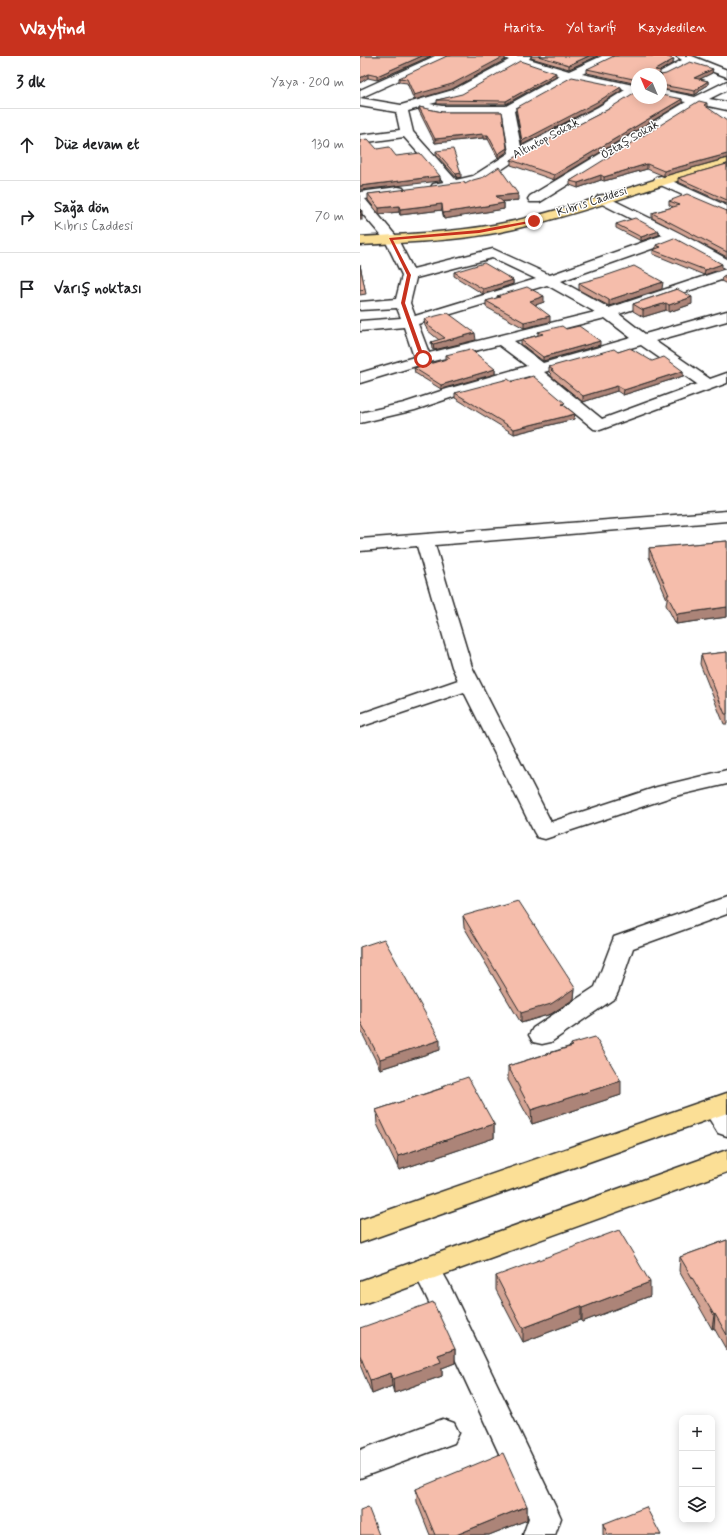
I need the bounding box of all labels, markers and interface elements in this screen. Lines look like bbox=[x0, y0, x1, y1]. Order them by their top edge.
text: Wayfind bbox=[20, 16, 85, 41]
text: Harita bbox=[504, 19, 544, 37]
text: Yol tarifi bbox=[566, 19, 616, 37]
text: Kaydedilen bbox=[638, 19, 707, 37]
north arrow bbox=[631, 68, 667, 104]
text: 3 dk bbox=[16, 71, 46, 93]
text: Yaya · 200 m bbox=[270, 74, 344, 91]
street label: Altıntop Sokak bbox=[510, 115, 582, 163]
street label: Öztaş Sokak bbox=[598, 116, 662, 164]
icon: ahead bbox=[16, 134, 38, 156]
text: Düz devam et bbox=[54, 135, 139, 155]
text: 130 m bbox=[311, 136, 344, 153]
street label: Kıbrıs Caddesi bbox=[555, 183, 629, 221]
text: Sağa dön bbox=[54, 198, 109, 218]
icon: right bbox=[16, 206, 38, 228]
text: 70 m bbox=[315, 208, 344, 225]
route end bbox=[525, 212, 543, 230]
text: Kıbrıs Caddesi bbox=[54, 218, 133, 235]
icon: arrive bbox=[16, 278, 38, 300]
text: Varış noktası bbox=[54, 279, 142, 299]
route start bbox=[414, 350, 432, 368]
map controls bbox=[679, 1415, 715, 1523]
button: + bbox=[679, 1415, 715, 1451]
button: − bbox=[679, 1451, 715, 1487]
button: layers bbox=[679, 1487, 715, 1523]

